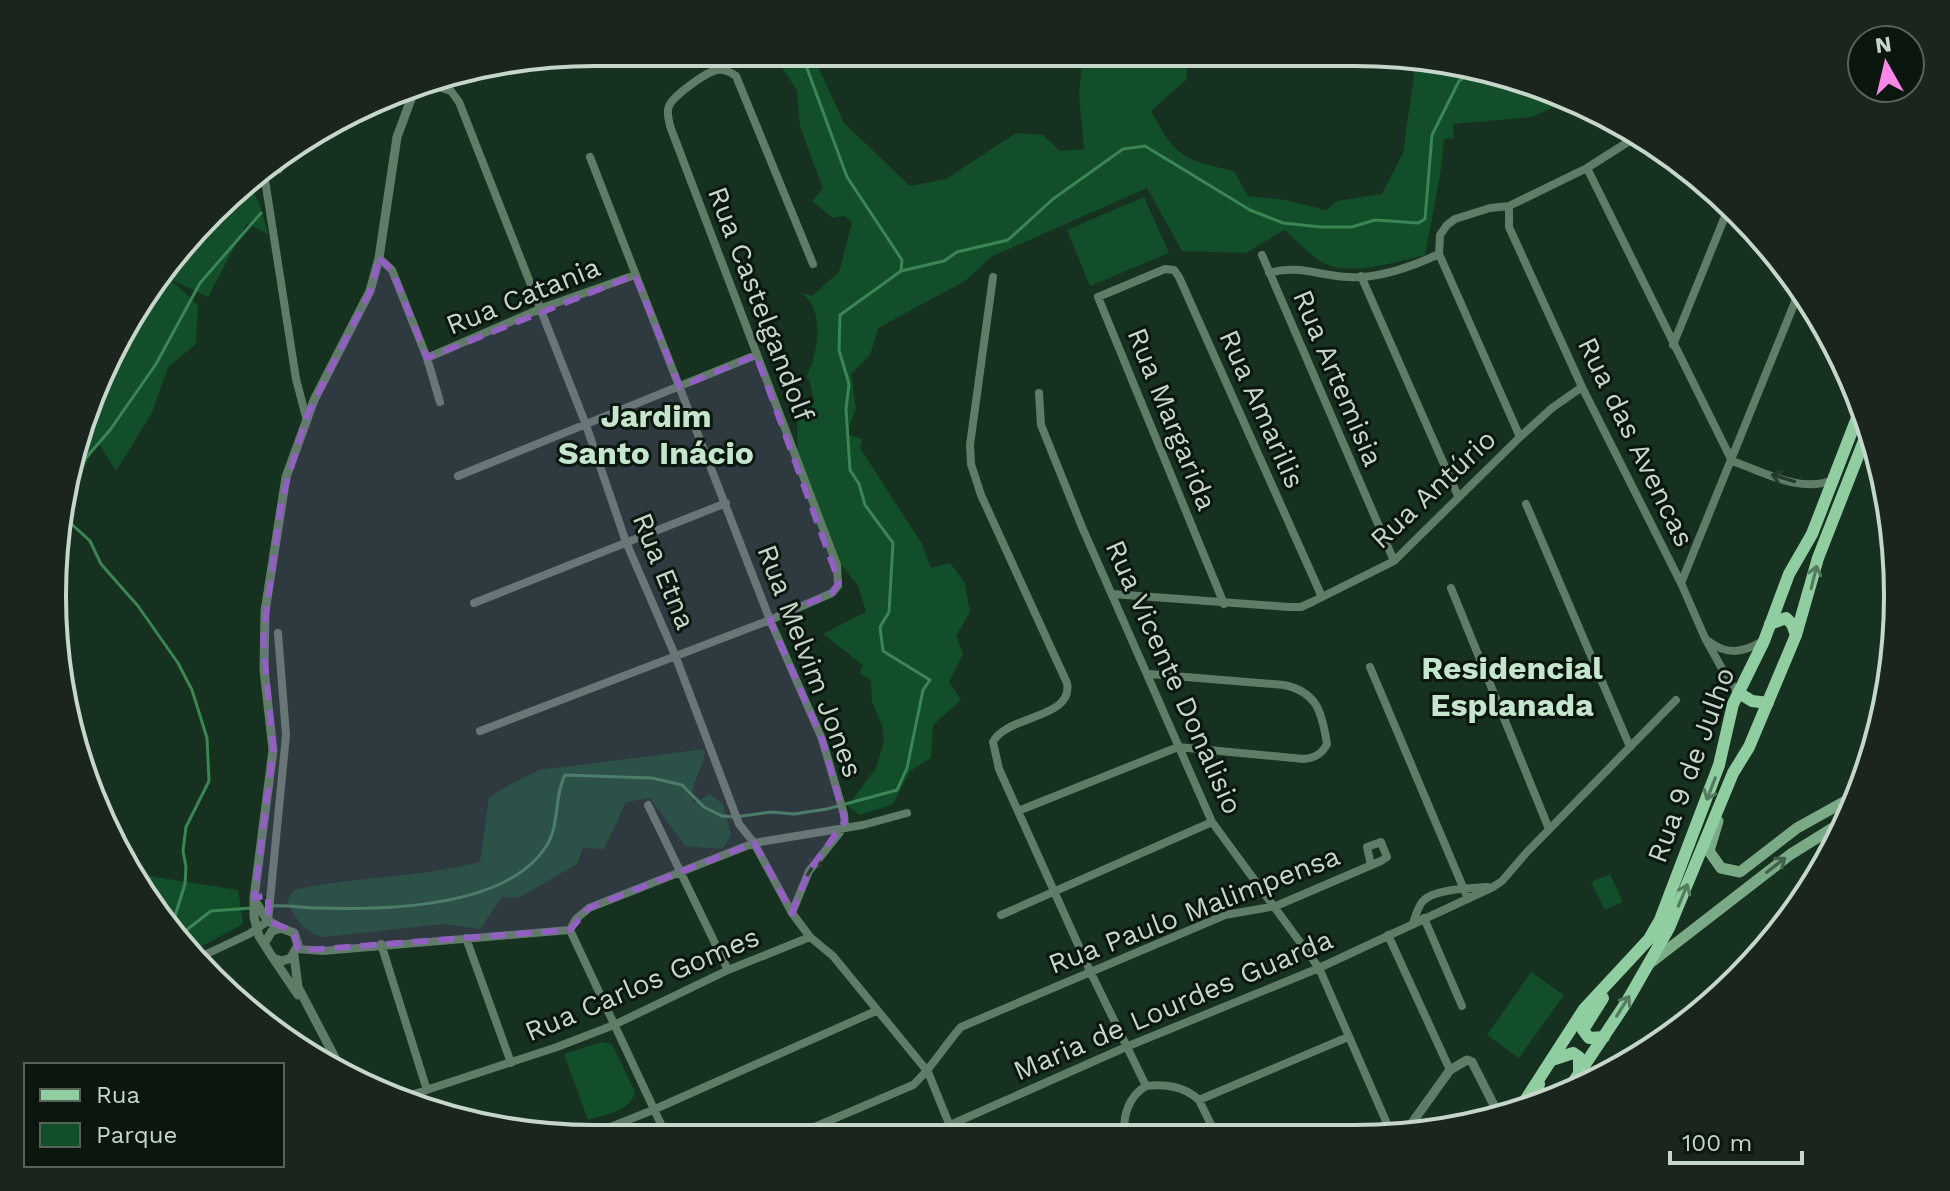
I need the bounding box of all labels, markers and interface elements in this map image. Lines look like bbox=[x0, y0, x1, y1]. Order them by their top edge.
north arrow bbox=[1846, 24, 1926, 104]
text: N bbox=[1873, 31, 1893, 58]
street label: Rua Castelgandolf bbox=[701, 182, 821, 426]
street label: Rua Catania bbox=[441, 250, 605, 342]
street label: Rua Artemisia bbox=[1286, 285, 1390, 471]
street label: Rua Margarida bbox=[1120, 323, 1224, 515]
street label: Rua Amarilis bbox=[1212, 325, 1312, 493]
street label: Rua das Avencas bbox=[1571, 332, 1701, 552]
district label: Jardim Santo Inácio bbox=[558, 397, 754, 472]
street label: Rua Antúrio bbox=[1363, 423, 1503, 555]
one-way arrow bbox=[1771, 470, 1796, 484]
street label: Rua Etna bbox=[626, 508, 702, 634]
street label: Rua Vicente Donalisio bbox=[1099, 535, 1249, 819]
street label: Rua Melvim Jones bbox=[750, 540, 870, 782]
one-way arrow bbox=[1807, 565, 1822, 591]
district label: Residencial Esplanada bbox=[1421, 649, 1603, 724]
street label: Rua 9 de Julho bbox=[1640, 663, 1742, 867]
one-way arrow bbox=[1703, 776, 1717, 801]
street label: Rua Paulo Malimpensa bbox=[1044, 839, 1344, 981]
one-way arrow bbox=[806, 855, 822, 878]
one-way arrow bbox=[1765, 857, 1787, 874]
one-way arrow bbox=[1677, 883, 1691, 908]
street label: Rua Carlos Gomes bbox=[520, 920, 764, 1048]
street label: Maria de Lourdes Guarda bbox=[1008, 923, 1338, 1087]
one-way arrow bbox=[1616, 995, 1632, 1018]
legend bbox=[24, 1063, 284, 1167]
text: Rua bbox=[96, 1081, 140, 1109]
scale bar bbox=[1670, 1115, 1802, 1165]
text: Parque bbox=[96, 1121, 177, 1149]
text: 100 m bbox=[1682, 1129, 1752, 1157]

